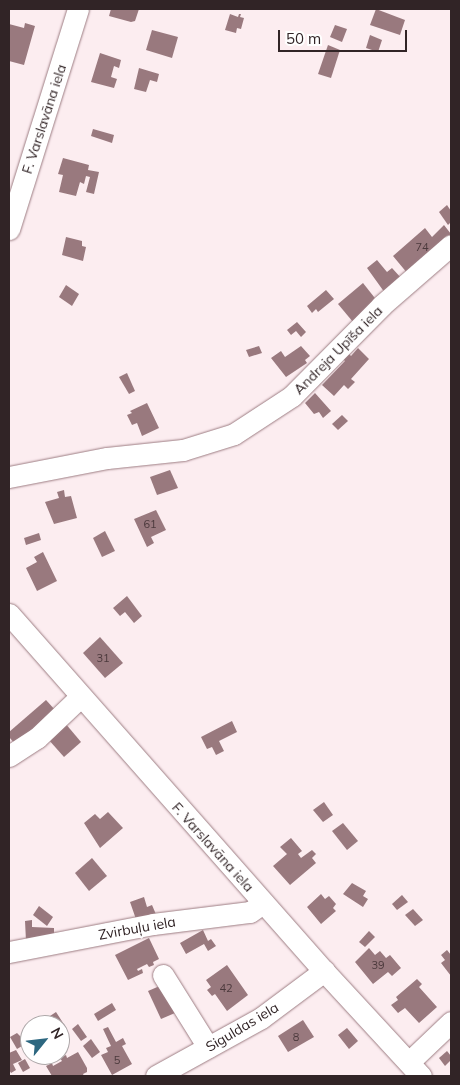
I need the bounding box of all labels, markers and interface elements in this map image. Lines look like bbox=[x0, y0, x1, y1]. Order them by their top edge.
scale bar bbox=[280, 20, 409, 52]
text: 50 m bbox=[286, 29, 321, 48]
street label: F. Varslavāna iela bbox=[18, 62, 70, 176]
house number: 74 bbox=[415, 240, 429, 254]
street label: Andreja Upīša iela bbox=[290, 302, 386, 398]
house number: 61 bbox=[143, 517, 157, 531]
house number: 31 bbox=[96, 651, 110, 665]
street label: F. Varslavāna iela bbox=[169, 799, 257, 895]
street label: Zvirbuļu iela bbox=[97, 913, 177, 943]
house number: 39 bbox=[371, 958, 385, 972]
house number: 42 bbox=[219, 981, 233, 995]
street label: Siguldas iela bbox=[203, 999, 281, 1055]
north arrow bbox=[20, 1015, 70, 1065]
text: N bbox=[47, 1024, 68, 1042]
house number: 8 bbox=[293, 1030, 299, 1044]
house number: 5 bbox=[114, 1053, 120, 1067]

